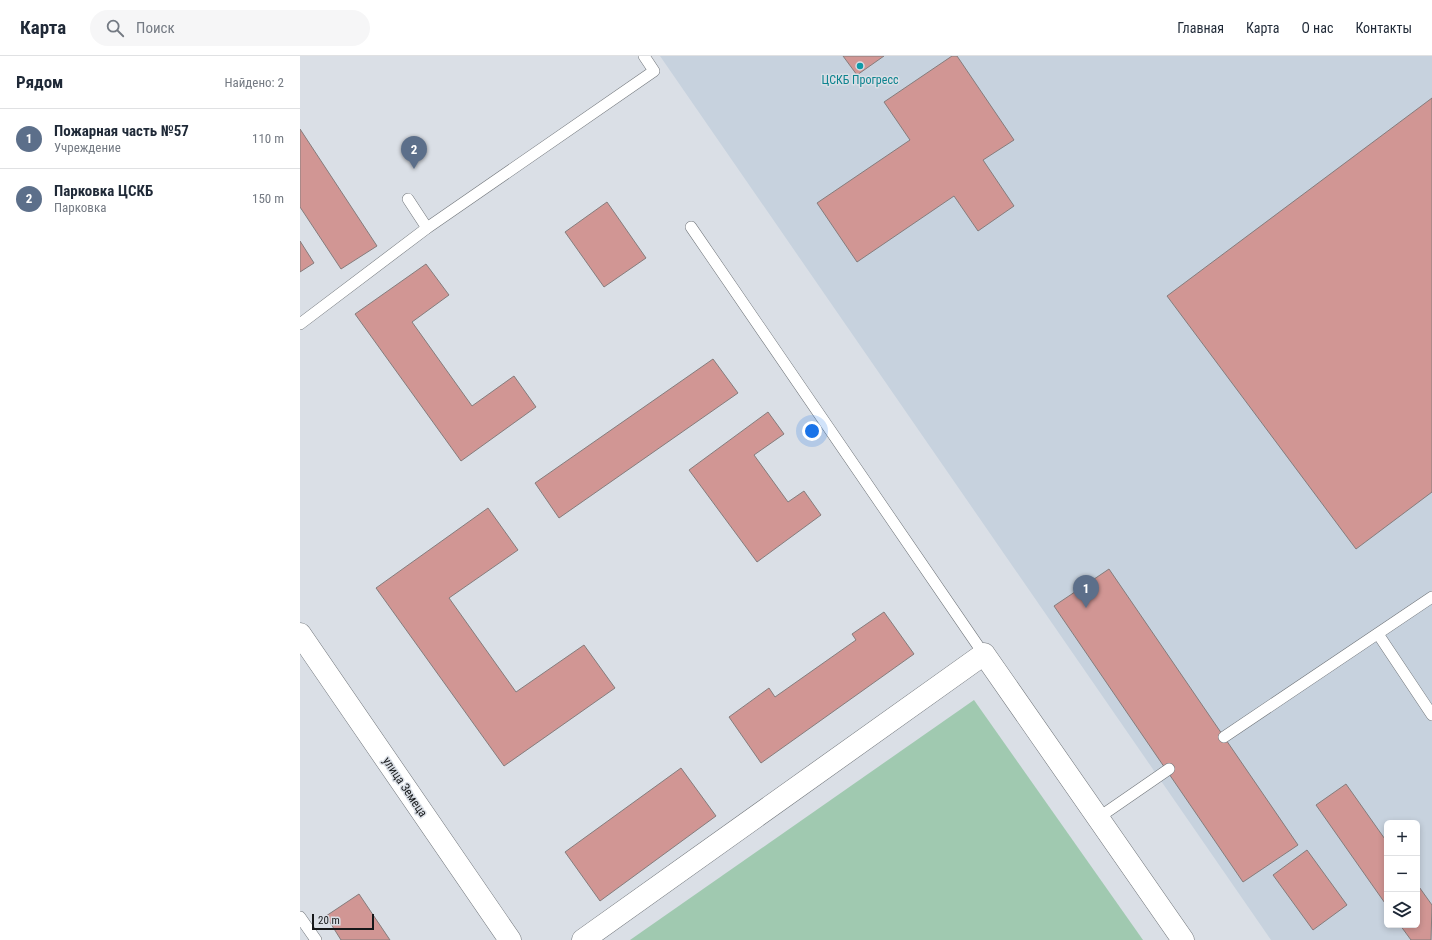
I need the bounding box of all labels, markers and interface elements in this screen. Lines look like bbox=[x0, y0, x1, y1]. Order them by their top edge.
search box bbox=[90, 10, 370, 46]
text: Карта bbox=[20, 16, 66, 39]
icon: search bbox=[104, 17, 126, 39]
text: Поиск bbox=[136, 19, 175, 37]
text: Главная bbox=[1177, 20, 1224, 36]
text: Карта bbox=[1246, 20, 1279, 36]
text: О нас bbox=[1301, 20, 1333, 36]
text: Контакты bbox=[1355, 20, 1412, 36]
marker: ЦСКБ Прогресс bbox=[855, 61, 865, 71]
text: Рядом bbox=[16, 72, 63, 92]
place label: ЦСКБ Прогресс bbox=[821, 73, 899, 87]
text: Найдено: 2 bbox=[224, 75, 284, 90]
text: Пожарная часть №57 bbox=[54, 122, 189, 140]
text: 1 bbox=[26, 131, 32, 146]
text: 110 m bbox=[252, 131, 284, 146]
pin: 2 bbox=[401, 136, 427, 169]
text: Учреждение bbox=[54, 140, 121, 155]
text: Парковка ЦСКБ bbox=[54, 182, 153, 200]
text: 2 bbox=[26, 191, 32, 206]
text: 150 m bbox=[252, 191, 284, 206]
text: Парковка bbox=[54, 200, 106, 215]
your location bbox=[802, 421, 822, 441]
pin: 1 bbox=[1073, 575, 1099, 608]
street label: улица Земеца bbox=[380, 754, 430, 820]
map controls bbox=[1384, 820, 1420, 928]
button: + bbox=[1384, 820, 1420, 856]
button: − bbox=[1384, 856, 1420, 892]
button: layers bbox=[1384, 892, 1420, 928]
scale bar bbox=[312, 912, 374, 931]
text: 20 m bbox=[318, 914, 340, 927]

